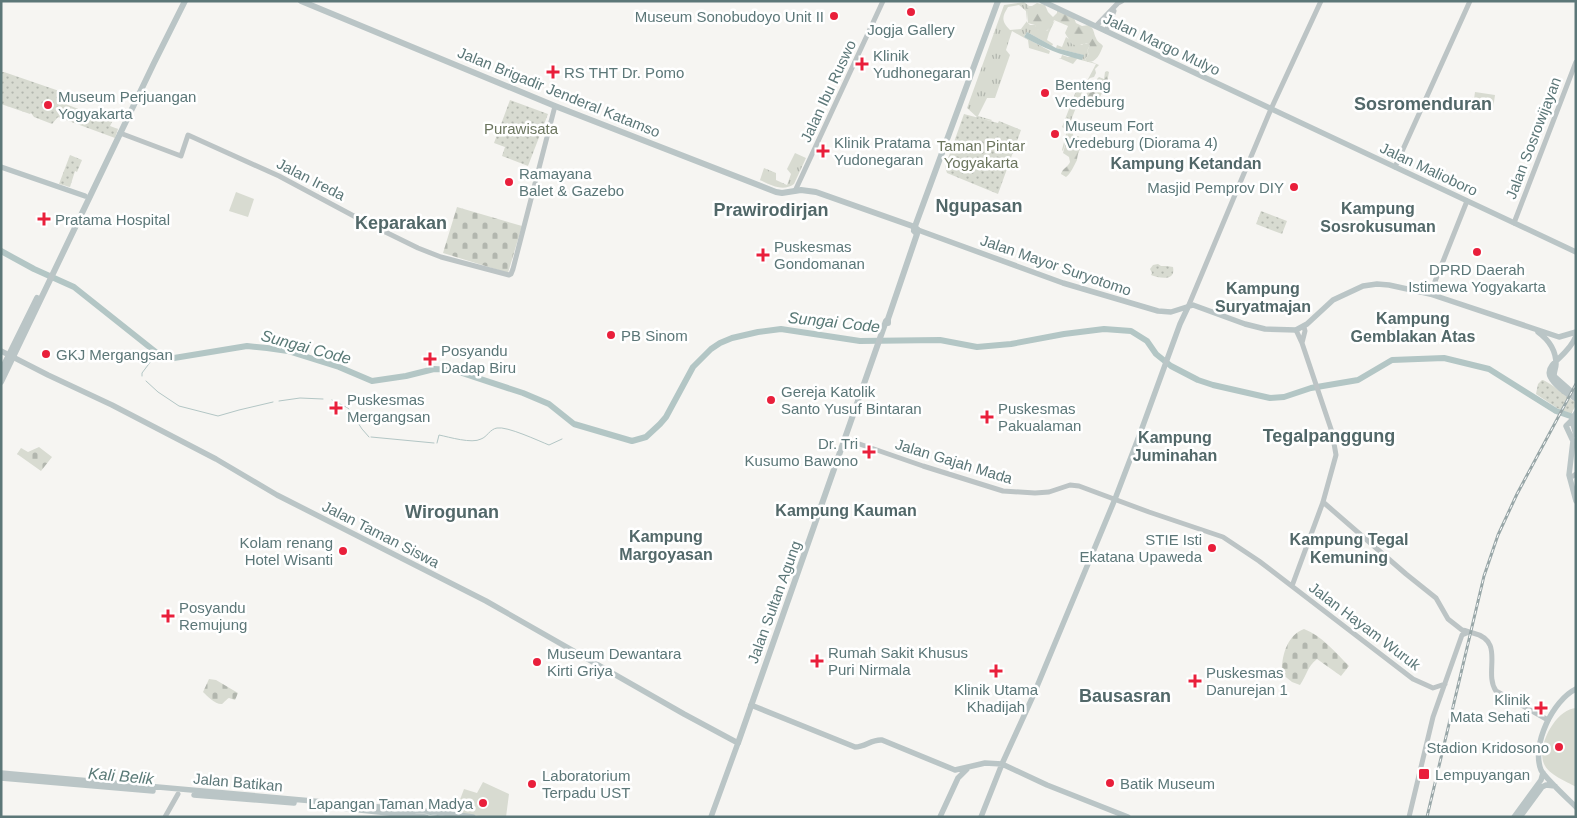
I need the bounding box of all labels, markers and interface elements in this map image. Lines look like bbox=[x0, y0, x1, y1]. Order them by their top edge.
marker: Jogja Gallery bbox=[905, 6, 917, 18]
place label: Museum Sonobudoyo Unit II bbox=[635, 8, 824, 25]
marker: Museum Sonobudoyo Unit II bbox=[828, 10, 840, 22]
street label: Jalan Margo Mulyo bbox=[1101, 10, 1223, 78]
place label: Jogja Gallery bbox=[867, 21, 955, 38]
street label: Jalan Ibu Ruswo bbox=[797, 37, 859, 145]
street label: Jalan Brigadir Jenderal Katamso bbox=[455, 44, 663, 140]
place label: Klinik Yudhonegaran bbox=[873, 47, 971, 81]
marker: Klinik Yudhonegaran bbox=[855, 57, 869, 71]
place label: RS THT Dr. Pomo bbox=[564, 64, 684, 81]
marker: RS THT Dr. Pomo bbox=[546, 65, 560, 79]
street label: Jalan Sosrowijayan bbox=[1502, 75, 1564, 201]
place label: Benteng Vredeburg bbox=[1055, 76, 1125, 110]
marker: Benteng Vredeburg bbox=[1039, 87, 1051, 99]
place label: Museum Perjuangan Yogyakarta bbox=[58, 88, 196, 122]
district label: Sosromenduran bbox=[1354, 94, 1492, 114]
marker: Museum Perjuangan Yogyakarta bbox=[42, 99, 54, 111]
place label: Museum Fort Vredeburg (Diorama 4) bbox=[1065, 117, 1218, 151]
park label: Purawisata bbox=[484, 120, 559, 137]
marker: Museum Fort Vredeburg (Diorama 4) bbox=[1049, 128, 1061, 140]
place label: Klinik Pratama Yudonegaran bbox=[834, 134, 931, 168]
park label: Taman Pintar Yogyakarta bbox=[937, 137, 1025, 171]
street label: Jalan Malioboro bbox=[1377, 139, 1481, 199]
marker: Klinik Pratama Yudonegaran bbox=[816, 144, 830, 158]
street label: Jalan Ireda bbox=[274, 155, 349, 204]
district label: Kampung Ketandan bbox=[1110, 155, 1262, 172]
place label: Ramayana Balet & Gazebo bbox=[519, 165, 624, 199]
marker: Ramayana Balet & Gazebo bbox=[503, 176, 515, 188]
place label: Masjid Pemprov DIY bbox=[1147, 179, 1284, 196]
marker: Masjid Pemprov DIY bbox=[1288, 181, 1300, 193]
district label: Ngupasan bbox=[935, 196, 1023, 216]
district label: Prawirodirjan bbox=[713, 200, 829, 220]
district label: Kampung Sosrokusuman bbox=[1320, 200, 1436, 235]
place label: Pratama Hospital bbox=[55, 211, 170, 228]
marker: Pratama Hospital bbox=[37, 212, 51, 226]
district label: Keparakan bbox=[355, 213, 447, 233]
street label: Jalan Mayor Suryotomo bbox=[978, 231, 1134, 299]
place label: Puskesmas Gondomanan bbox=[774, 238, 865, 272]
marker: DPRD Daerah Istimewa Yogyakarta bbox=[1471, 246, 1483, 258]
marker: Puskesmas Gondomanan bbox=[756, 248, 770, 262]
place label: DPRD Daerah Istimewa Yogyakarta bbox=[1408, 261, 1546, 295]
district label: Kampung Suryatmajan bbox=[1215, 280, 1311, 315]
water label: Sungai Code bbox=[787, 309, 881, 335]
district label: Kampung Gemblakan Atas bbox=[1351, 310, 1475, 345]
water label: Sungai Code bbox=[259, 327, 353, 367]
place label: PB Sinom bbox=[621, 327, 688, 344]
marker: PB Sinom bbox=[605, 329, 617, 341]
place label: Posyandu Dadap Biru bbox=[441, 342, 516, 376]
place label: GKJ Mergangsan bbox=[56, 346, 173, 363]
marker: GKJ Mergangsan bbox=[40, 348, 52, 360]
marker: Posyandu Dadap Biru bbox=[423, 352, 437, 366]
place label: Gereja Katolik Santo Yusuf Bintaran bbox=[781, 383, 922, 417]
place label: Puskesmas Mergangsan bbox=[347, 391, 430, 425]
marker: Gereja Katolik Santo Yusuf Bintaran bbox=[765, 394, 777, 406]
place label: Puskesmas Pakualaman bbox=[998, 400, 1081, 434]
marker: Puskesmas Mergangsan bbox=[329, 401, 343, 415]
marker: Puskesmas Pakualaman bbox=[980, 410, 994, 424]
district label: Tegalpanggung bbox=[1263, 426, 1395, 446]
district label: Kampung Juminahan bbox=[1133, 429, 1217, 464]
place label: Dr. Tri Kusumo Bawono bbox=[745, 435, 858, 469]
street label: Jalan Gajah Mada bbox=[893, 435, 1015, 487]
marker: Dr. Tri Kusumo Bawono bbox=[862, 445, 876, 459]
street label: Jalan Taman Siswa bbox=[320, 497, 443, 571]
district label: Wirogunan bbox=[405, 502, 499, 522]
district label: Kampung Kauman bbox=[775, 502, 917, 519]
district label: Kampung Margoyasan bbox=[619, 528, 713, 563]
place label: STIE Isti Ekatana Upaweda bbox=[1079, 531, 1203, 565]
district label: Kampung Tegal Kemuning bbox=[1290, 531, 1408, 566]
place label: Kolam renang Hotel Wisanti bbox=[240, 534, 333, 568]
street label: Jalan Sultan Agung bbox=[744, 538, 804, 666]
marker: STIE Isti Ekatana Upaweda bbox=[1206, 542, 1218, 554]
marker: Kolam renang Hotel Wisanti bbox=[337, 545, 349, 557]
street label: Jalan Hayam Wuruk bbox=[1306, 579, 1424, 674]
place label: Posyandu Remujung bbox=[179, 599, 247, 633]
marker: Posyandu Remujung bbox=[161, 609, 175, 623]
place label: Rumah Sakit Khusus Puri Nirmala bbox=[828, 644, 968, 678]
place label: Museum Dewantara Kirti Griya bbox=[547, 645, 682, 679]
marker: Rumah Sakit Khusus Puri Nirmala bbox=[810, 654, 824, 668]
marker: Museum Dewantara Kirti Griya bbox=[531, 656, 543, 668]
marker: Klinik Utama Khadijah bbox=[989, 664, 1003, 678]
place label: Puskesmas Danurejan 1 bbox=[1206, 664, 1288, 698]
marker: Puskesmas Danurejan 1 bbox=[1188, 674, 1202, 688]
place label: Klinik Utama Khadijah bbox=[954, 681, 1039, 715]
district label: Bausasran bbox=[1079, 686, 1171, 706]
place label: Klinik Mata Sehati bbox=[1450, 691, 1530, 725]
marker: Klinik Mata Sehati bbox=[1534, 701, 1548, 715]
place label: Stadion Kridosono bbox=[1426, 739, 1549, 756]
marker: Stadion Kridosono bbox=[1553, 741, 1565, 753]
water label: Kali Belik bbox=[87, 765, 156, 787]
place label: Lempuyangan bbox=[1435, 766, 1530, 783]
place label: Laboratorium Terpadu UST bbox=[542, 767, 630, 801]
marker: Lempuyangan bbox=[1417, 767, 1431, 781]
street label: Jalan Batikan bbox=[192, 770, 284, 794]
place label: Batik Museum bbox=[1120, 775, 1215, 792]
marker: Batik Museum bbox=[1104, 777, 1116, 789]
marker: Laboratorium Terpadu UST bbox=[526, 778, 538, 790]
place label: Lapangan Taman Madya bbox=[308, 795, 474, 812]
marker: Lapangan Taman Madya bbox=[477, 797, 489, 809]

